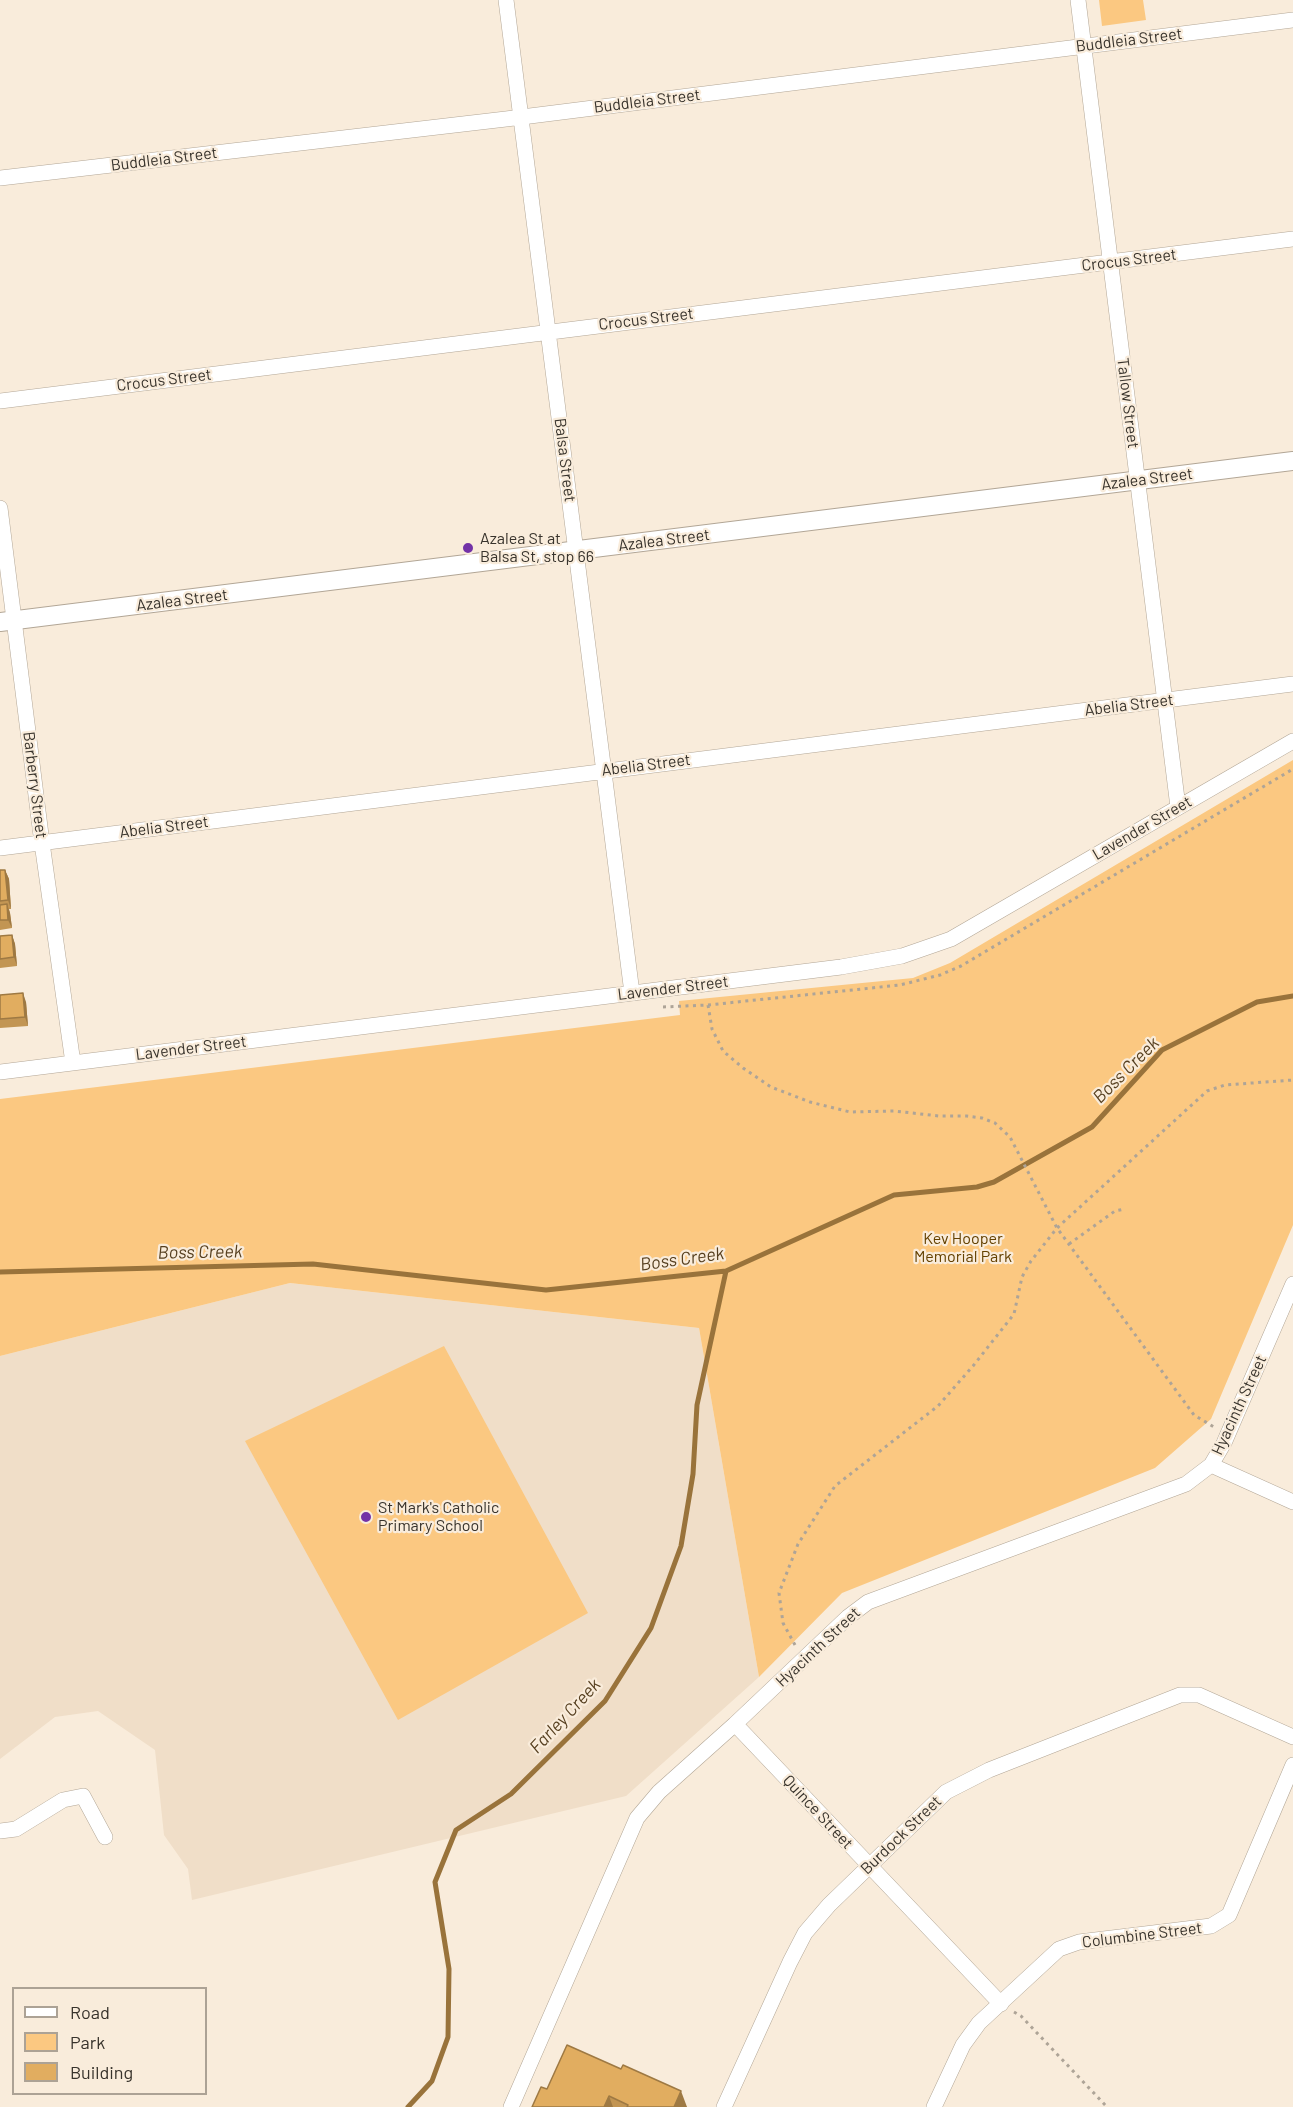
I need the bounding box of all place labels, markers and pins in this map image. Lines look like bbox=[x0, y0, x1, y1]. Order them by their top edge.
place label: Azalea St at Balsa St, stop 66 bbox=[480, 529, 594, 567]
marker: Azalea St at Balsa St, stop 66 bbox=[461, 541, 475, 555]
place label: St Mark's Catholic Primary School bbox=[378, 1498, 499, 1536]
marker: St Mark's Catholic Primary School bbox=[359, 1510, 373, 1524]

